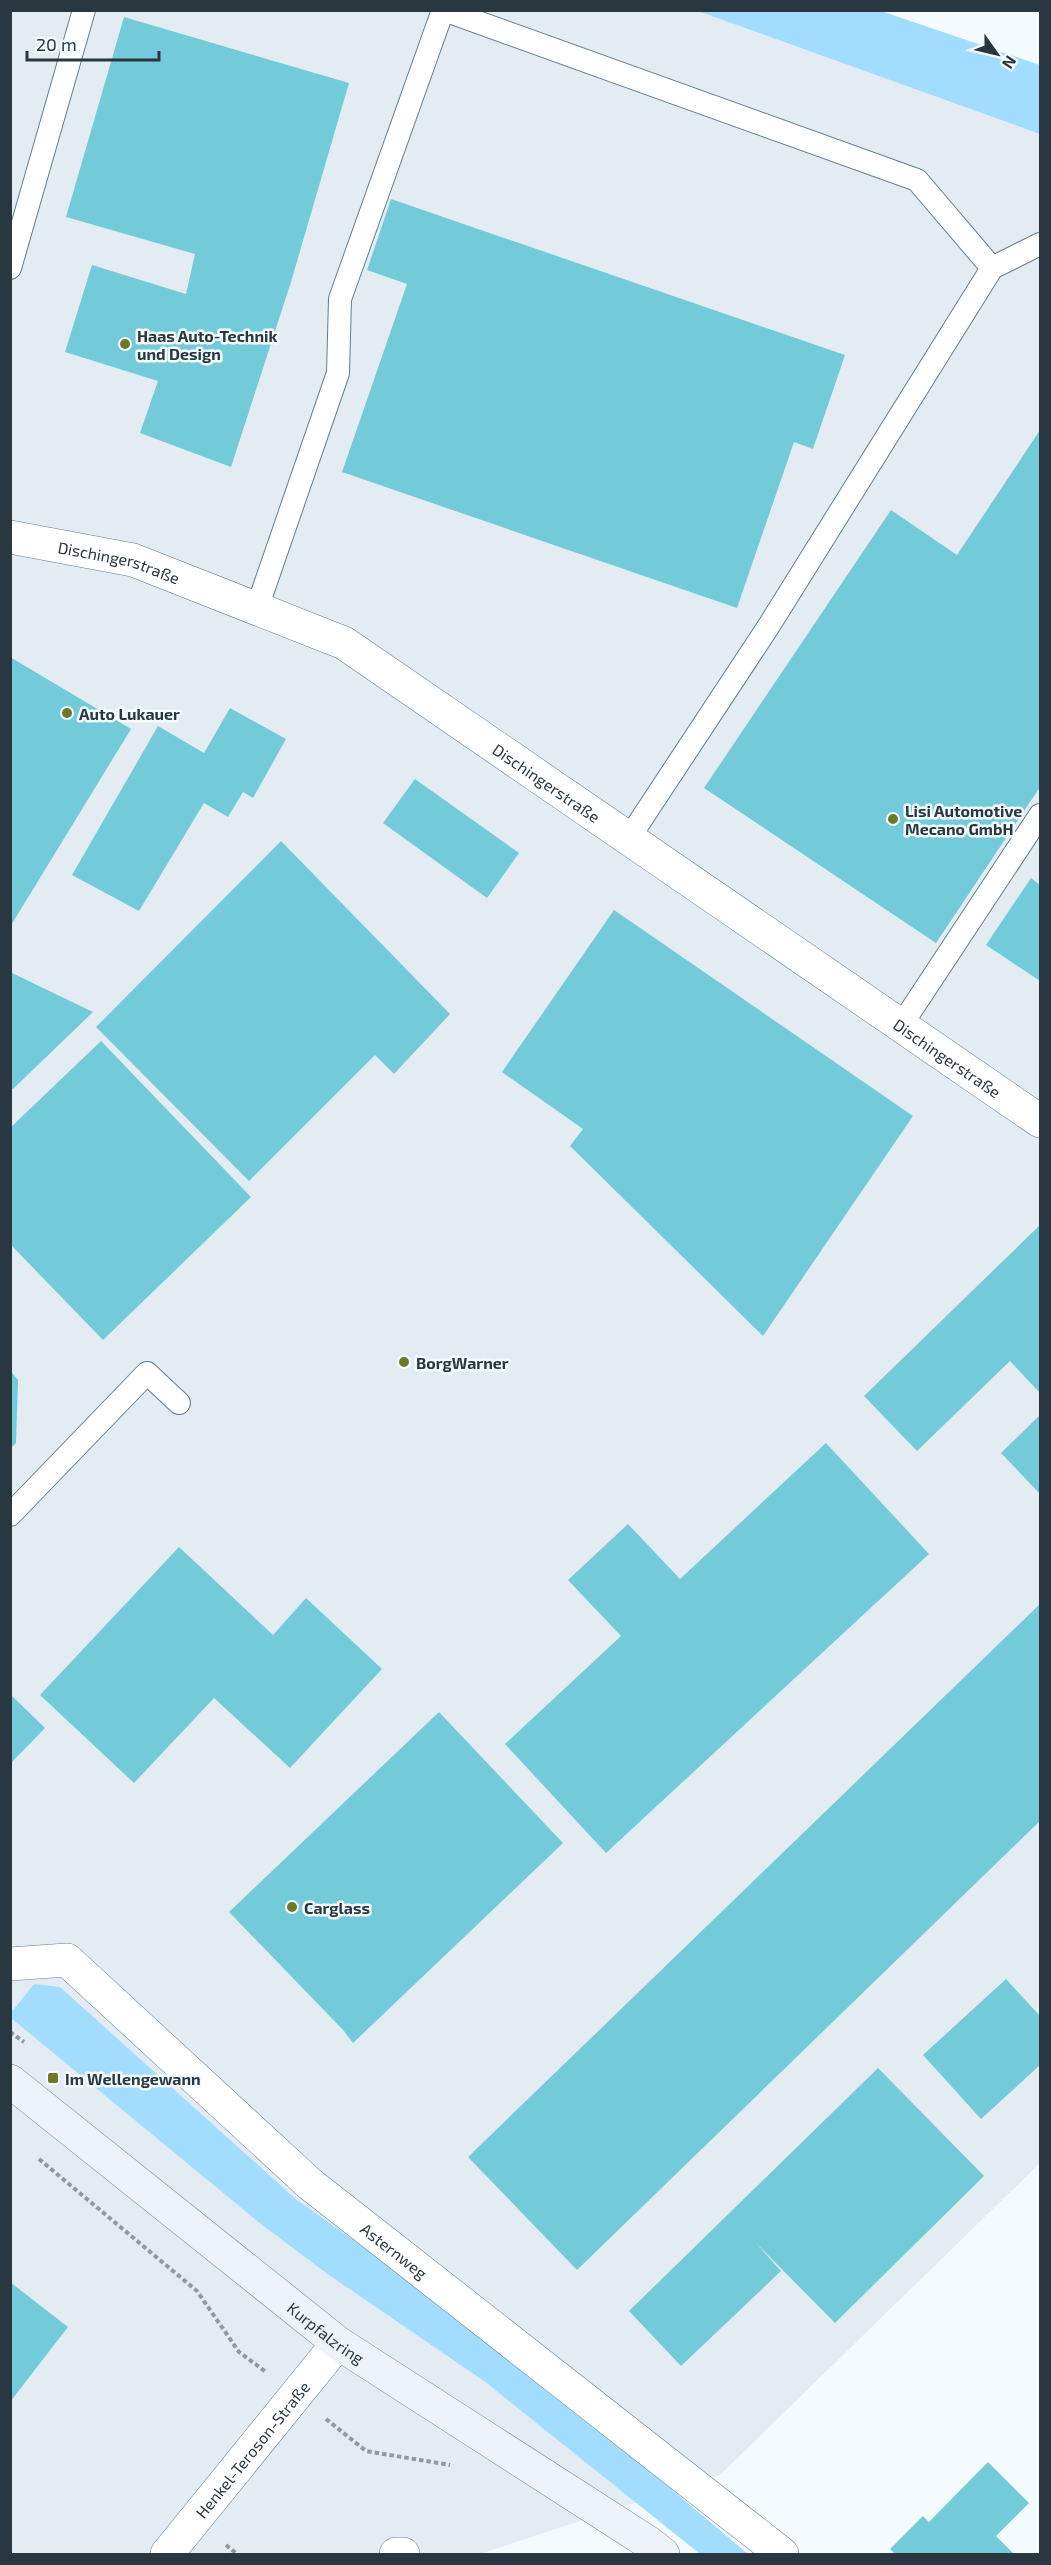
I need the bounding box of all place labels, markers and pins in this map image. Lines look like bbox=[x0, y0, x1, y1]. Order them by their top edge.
place label: Haas Auto-Technik und Design bbox=[137, 326, 277, 363]
marker: Haas Auto-Technik und Design bbox=[118, 337, 132, 351]
place label: Auto Lukauer bbox=[79, 704, 180, 723]
marker: Auto Lukauer bbox=[60, 706, 74, 720]
place label: Lisi Automotive Mecano GmbH bbox=[905, 801, 1022, 838]
marker: Lisi Automotive Mecano GmbH bbox=[886, 812, 900, 826]
place label: BorgWarner bbox=[416, 1353, 509, 1372]
marker: BorgWarner bbox=[397, 1355, 411, 1369]
place label: Carglass bbox=[304, 1898, 370, 1917]
marker: Carglass bbox=[285, 1900, 299, 1914]
place label: Im Wellengewann bbox=[65, 2069, 201, 2088]
marker: Im Wellengewann bbox=[46, 2071, 60, 2085]

